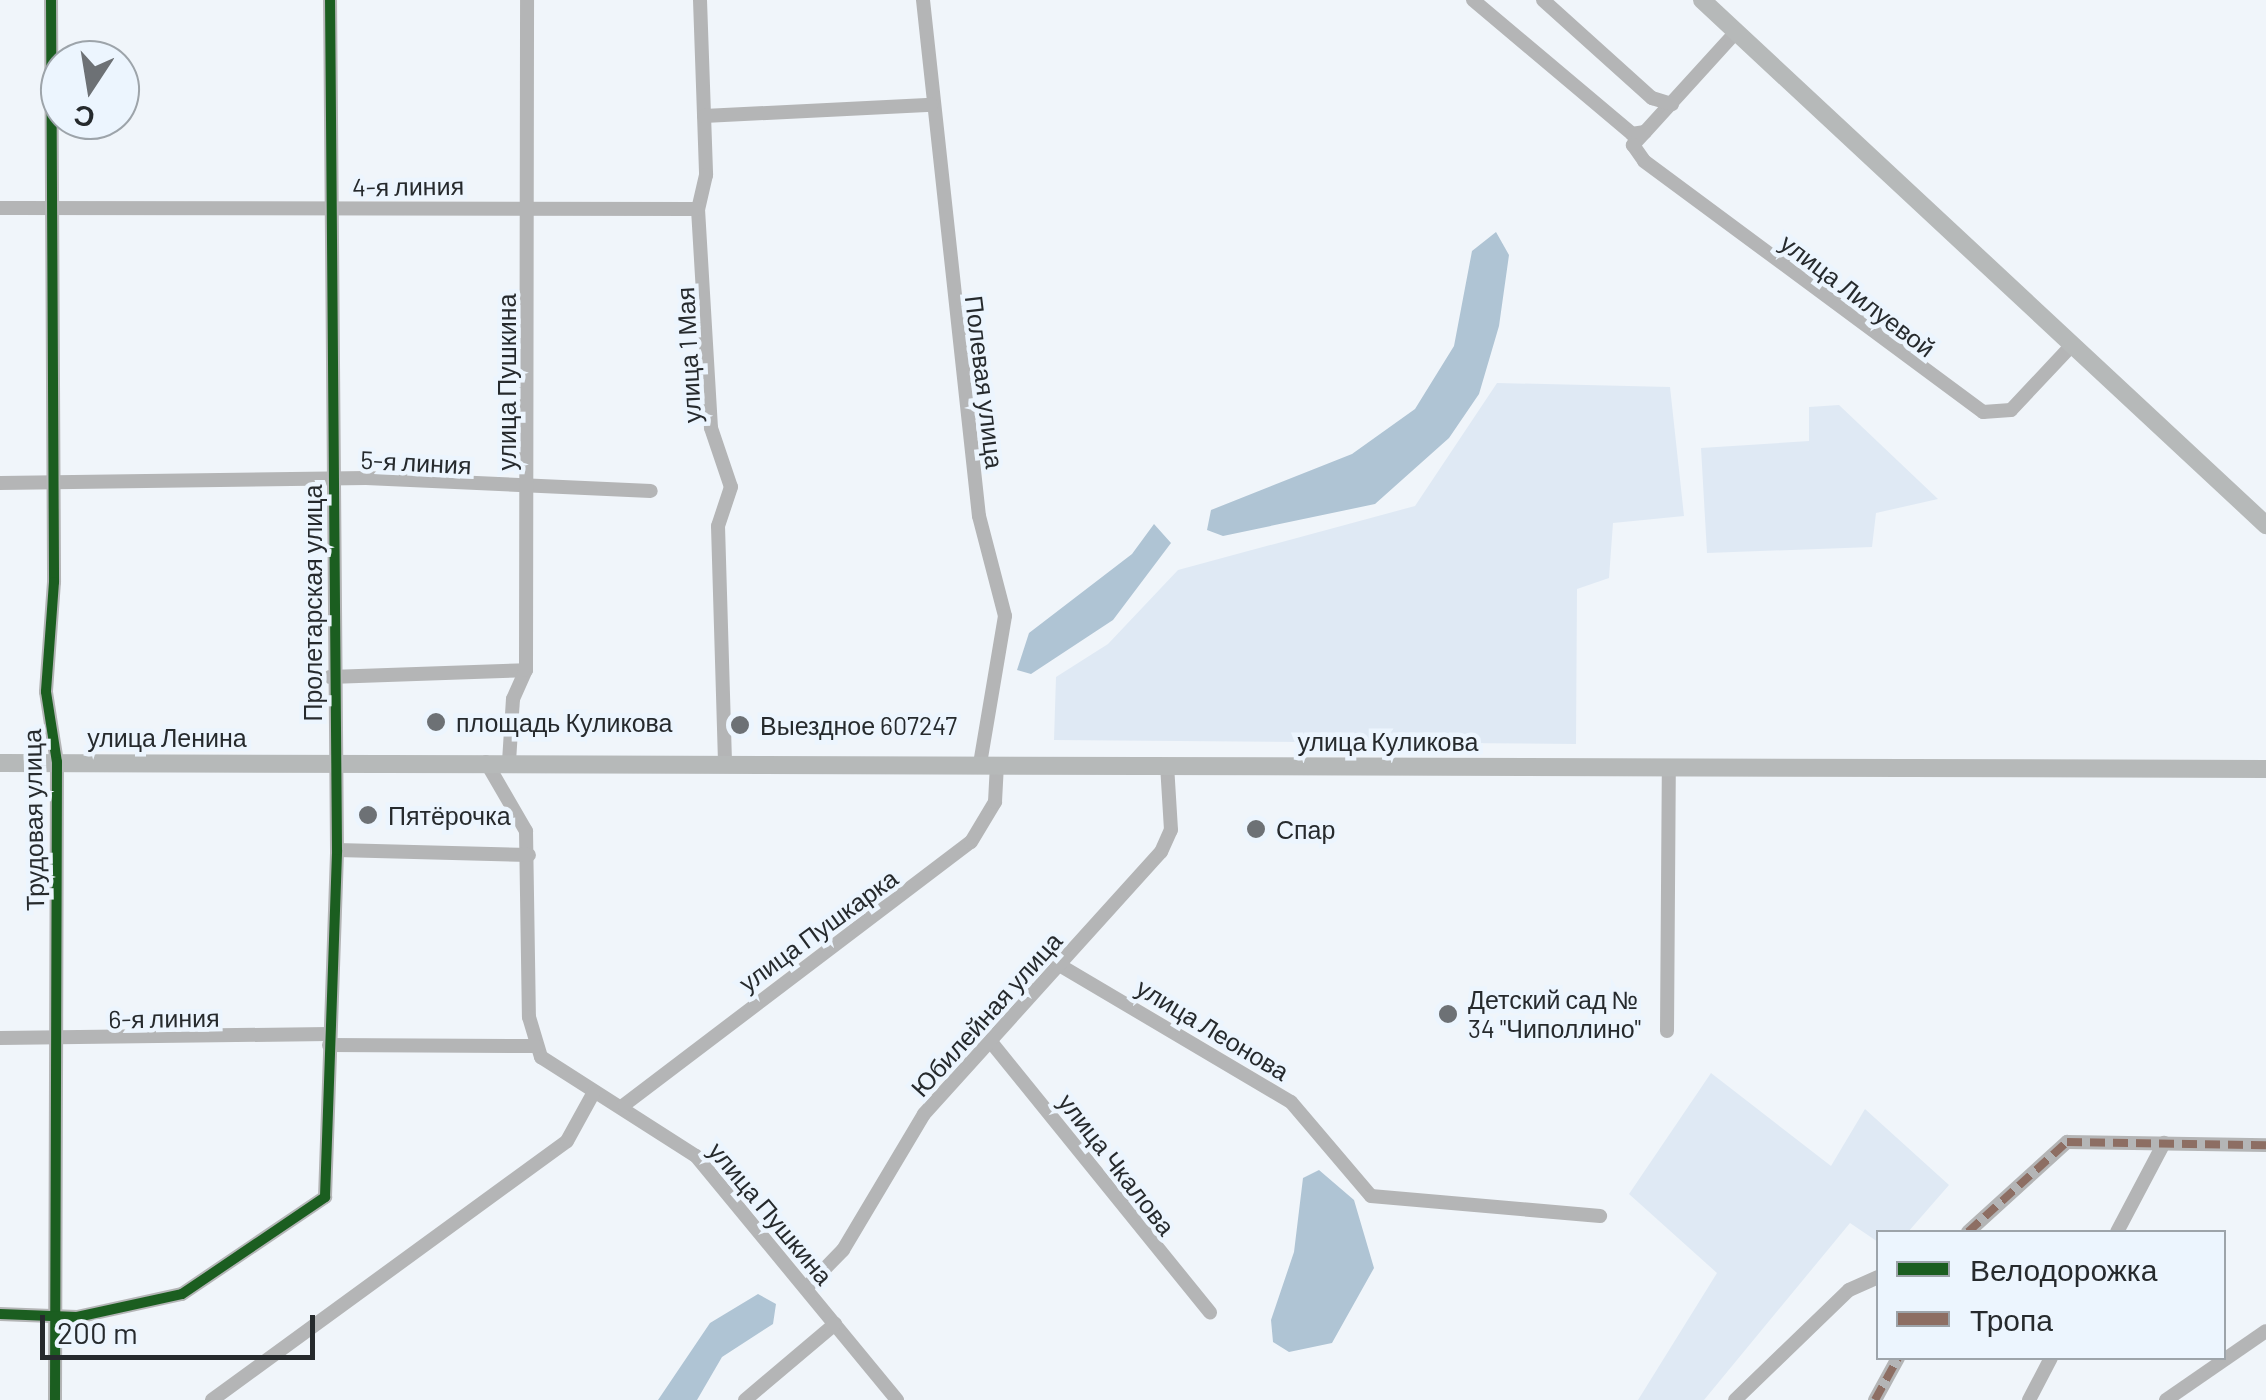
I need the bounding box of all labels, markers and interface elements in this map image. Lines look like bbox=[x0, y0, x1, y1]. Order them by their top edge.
north arrow bbox=[40, 40, 140, 140]
text: С bbox=[71, 99, 98, 136]
street label: 4-я линия bbox=[352, 170, 464, 202]
street label: улица Лилуевой bbox=[1775, 227, 1941, 363]
street label: улица 1 Мая bbox=[669, 286, 707, 424]
street label: улица Пушкина bbox=[491, 294, 521, 470]
street label: Полевая улица bbox=[960, 294, 1010, 470]
street label: 5-я линия bbox=[360, 444, 472, 480]
street label: Пролетарская улица bbox=[297, 484, 327, 722]
place label: площадь Куликова bbox=[456, 707, 672, 737]
place label: Выездное 607247 bbox=[760, 710, 957, 740]
marker: площадь Куликова bbox=[425, 711, 447, 733]
marker: Выездное 607247 bbox=[729, 714, 751, 736]
street label: улица Ленина bbox=[87, 722, 247, 752]
street label: улица Куликова bbox=[1298, 726, 1478, 756]
street label: Трудовая улица bbox=[16, 729, 50, 911]
place label: Пятёрочка bbox=[388, 800, 511, 830]
marker: Пятёрочка bbox=[357, 804, 379, 826]
place label: Спар bbox=[1276, 814, 1335, 844]
marker: Спар bbox=[1245, 818, 1267, 840]
street label: улица Пушкарка bbox=[733, 862, 903, 998]
street label: Юбилейная улица bbox=[904, 926, 1068, 1102]
street label: улица Леонова bbox=[1131, 972, 1295, 1086]
place label: Детский сад № 34 "Чиполлино" bbox=[1468, 985, 1641, 1044]
street label: 6-я линия bbox=[108, 1002, 220, 1034]
marker: Детский сад № 34 "Чиполлино" bbox=[1437, 1003, 1459, 1025]
street label: улица Чкалова bbox=[1052, 1087, 1182, 1241]
street label: улица Пушкина bbox=[703, 1136, 839, 1290]
legend bbox=[1876, 1230, 2226, 1360]
text: Велодорожка bbox=[1970, 1251, 2157, 1287]
scale bar bbox=[45, 1295, 320, 1357]
text: Тропа bbox=[1970, 1301, 2053, 1337]
text: 200 m bbox=[57, 1314, 138, 1350]

